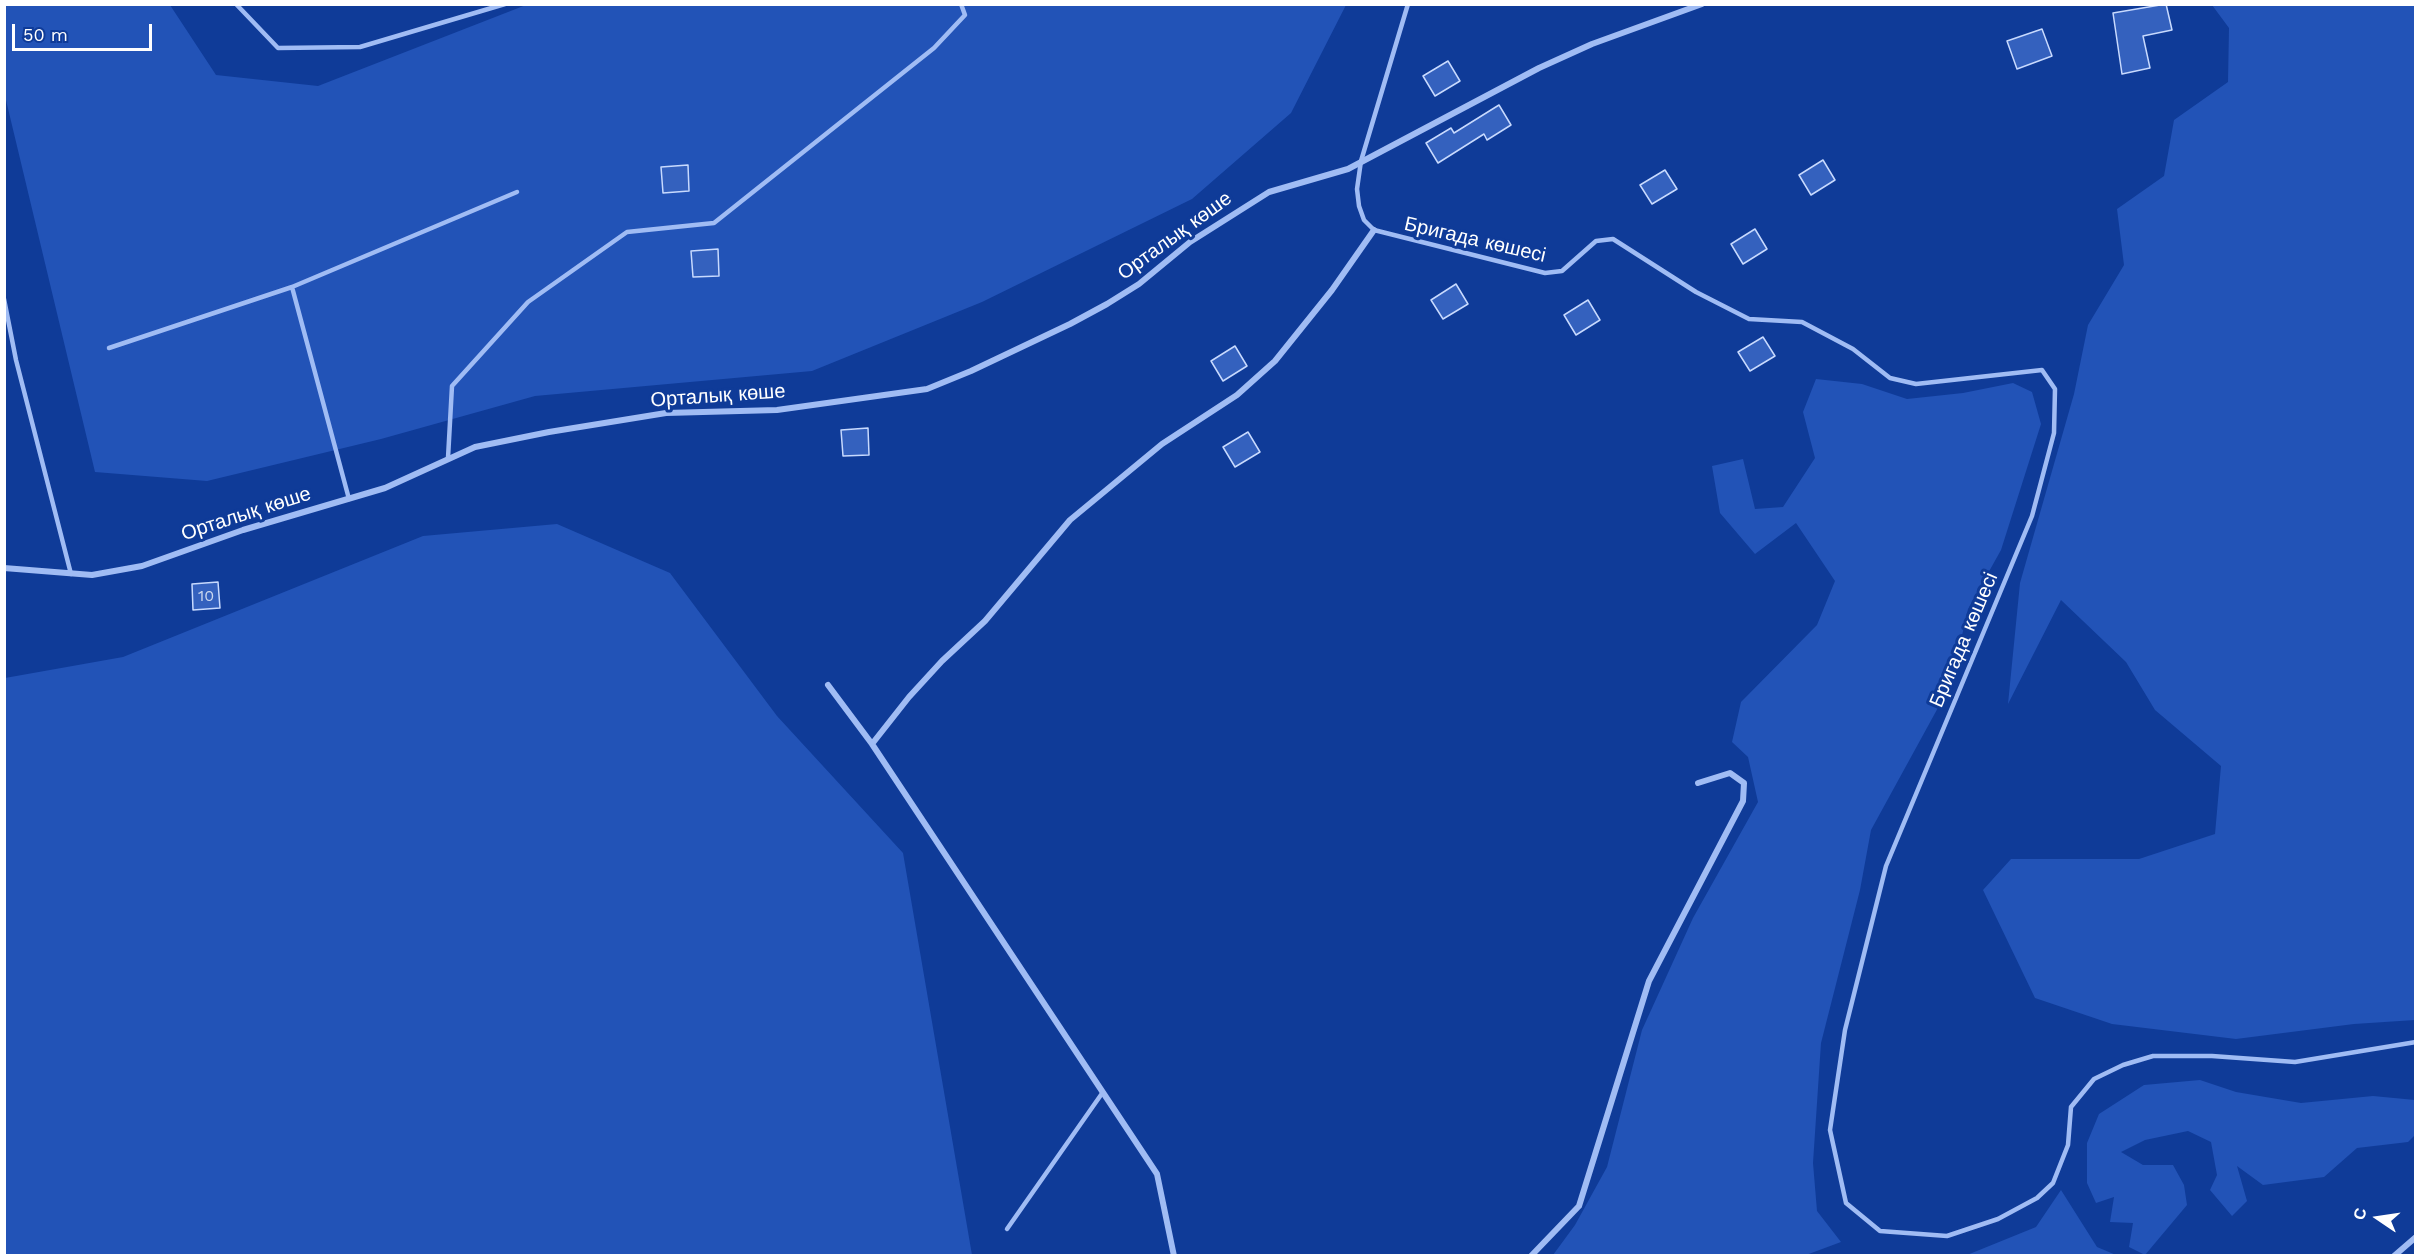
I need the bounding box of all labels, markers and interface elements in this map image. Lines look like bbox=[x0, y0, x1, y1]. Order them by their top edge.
scale bar bbox=[15, 12, 154, 50]
text: 50 m bbox=[23, 24, 68, 45]
street label: Орталық көше bbox=[1113, 187, 1237, 285]
street label: Бригада көшесі bbox=[1402, 212, 1548, 268]
street label: Орталық көше bbox=[650, 379, 786, 413]
street label: Орталық көше bbox=[178, 482, 314, 546]
street label: Бригада көшесі bbox=[1925, 569, 2003, 711]
house number: 10 bbox=[198, 586, 214, 606]
north arrow bbox=[2348, 1188, 2408, 1248]
text: С bbox=[2349, 1206, 2371, 1222]

